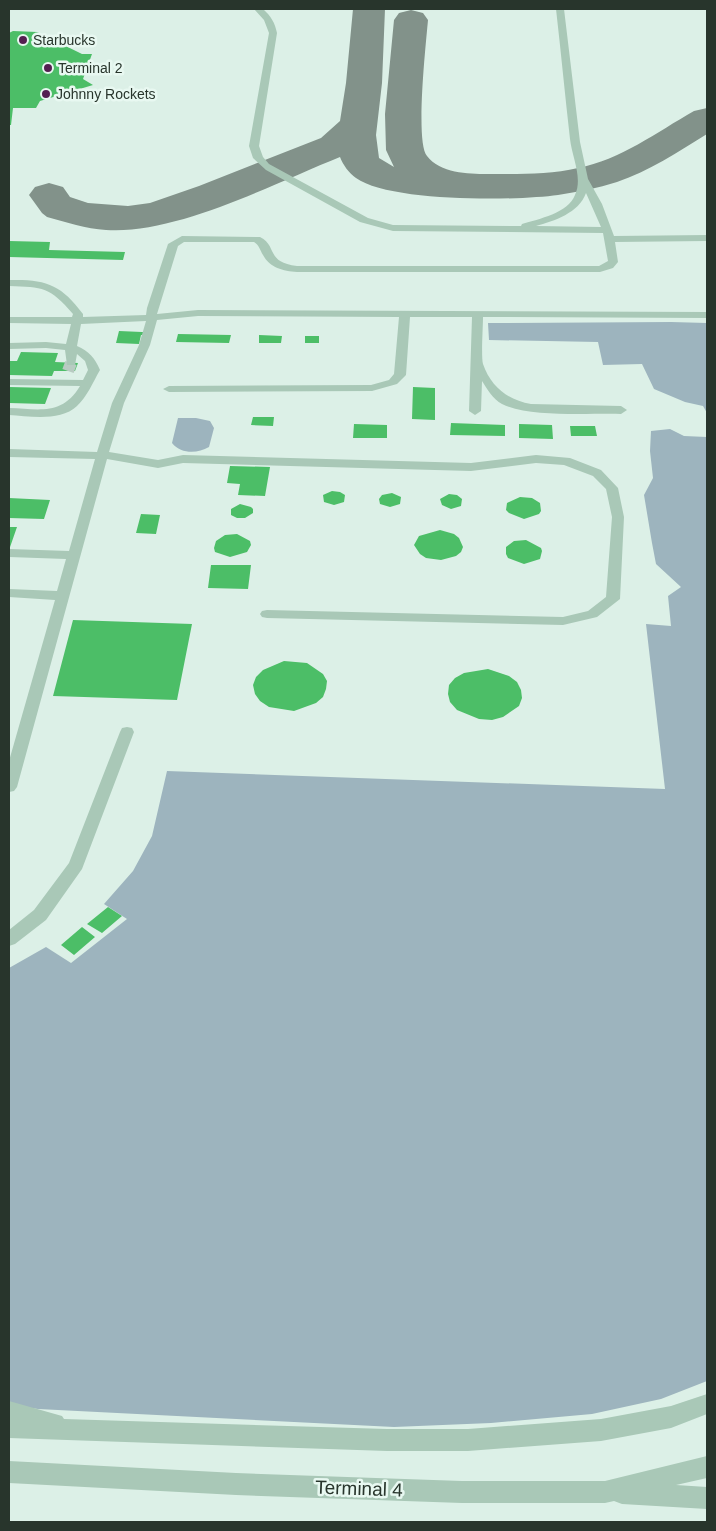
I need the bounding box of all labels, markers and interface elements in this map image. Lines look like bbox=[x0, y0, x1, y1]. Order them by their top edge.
place label: Starbucks bbox=[33, 32, 95, 48]
marker: Starbucks bbox=[17, 34, 29, 46]
place label: Terminal 2 bbox=[58, 60, 123, 76]
marker: Terminal 2 bbox=[42, 62, 54, 74]
place label: Johnny Rockets bbox=[56, 86, 156, 102]
marker: Johnny Rockets bbox=[40, 88, 52, 100]
street label: Terminal 4 bbox=[315, 1476, 404, 1501]

